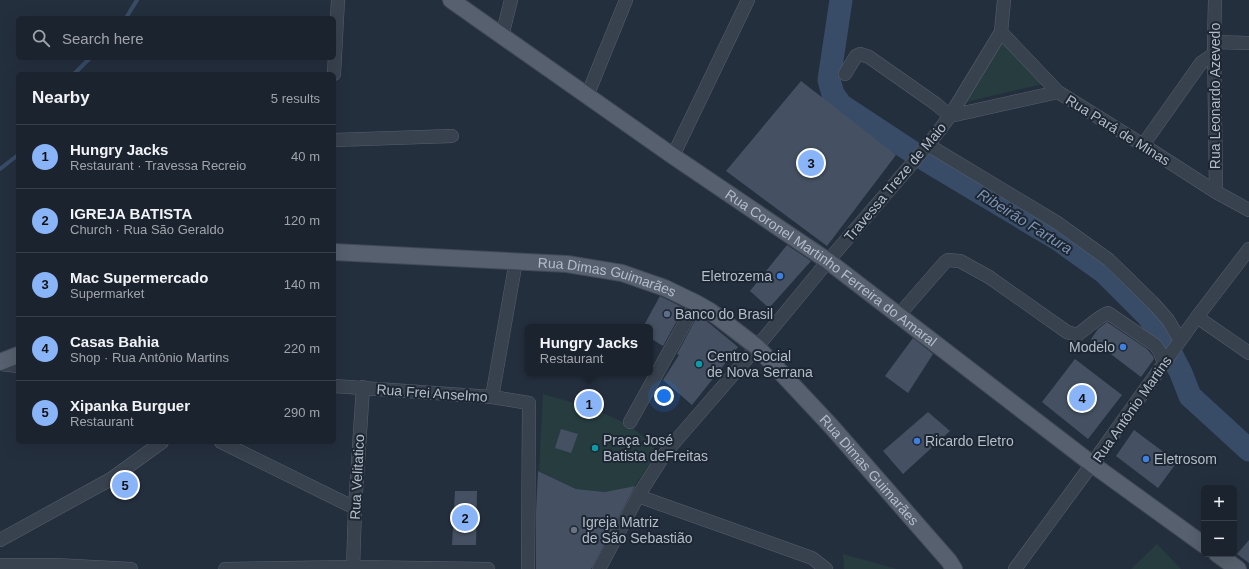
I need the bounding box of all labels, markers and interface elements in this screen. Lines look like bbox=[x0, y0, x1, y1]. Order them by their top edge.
search box bbox=[16, 16, 336, 60]
street label: Rua Leonardo Azevedo bbox=[1207, 23, 1223, 169]
icon: search bbox=[30, 27, 52, 49]
text: Search here bbox=[62, 30, 144, 47]
text: Nearby bbox=[32, 88, 90, 107]
text: 5 results bbox=[271, 91, 320, 106]
street label: Rua Pará de Minas bbox=[1063, 91, 1173, 169]
street label: Travessa Treze de Maio bbox=[841, 119, 949, 244]
text: Hungry Jacks bbox=[70, 141, 168, 158]
pin: 3 bbox=[798, 148, 824, 178]
text: 1 bbox=[41, 149, 49, 164]
text: 40 m bbox=[291, 149, 320, 164]
text: Restaurant · Travessa Recreio bbox=[70, 158, 246, 173]
water label: Ribeirão Fartura bbox=[975, 185, 1075, 257]
street label: Rua Coronel Martinho Ferreira do Amaral bbox=[722, 186, 940, 350]
text: IGREJA BATISTA bbox=[70, 205, 192, 222]
text: 2 bbox=[41, 213, 49, 228]
text: 120 m bbox=[284, 213, 320, 228]
text: Church · Rua São Geraldo bbox=[70, 222, 224, 237]
street label: Rua Dimas Guimarães bbox=[537, 255, 679, 300]
place label: Eletrozema bbox=[701, 268, 772, 284]
text: Mac Supermercado bbox=[70, 269, 208, 286]
marker: Eletrozema bbox=[775, 271, 785, 281]
text: 3 bbox=[41, 277, 49, 292]
text: 140 m bbox=[284, 277, 320, 292]
text: Supermarket bbox=[70, 286, 144, 301]
place label: Banco do Brasil bbox=[675, 306, 773, 322]
marker: Banco do Brasil bbox=[662, 309, 672, 319]
popup bbox=[525, 324, 653, 376]
text: Casas Bahia bbox=[70, 333, 159, 350]
text: Hungry Jacks bbox=[540, 334, 638, 351]
place label: Modelo bbox=[1069, 339, 1115, 355]
text: 4 bbox=[41, 341, 49, 356]
text: 220 m bbox=[284, 341, 320, 356]
marker: Modelo bbox=[1118, 342, 1128, 352]
place label: Centro Social de Nova Serrana bbox=[707, 348, 813, 380]
text: Shop · Rua Antônio Martins bbox=[70, 350, 229, 365]
text: Restaurant bbox=[540, 351, 603, 366]
street label: Rua Antônio Martins bbox=[1089, 353, 1175, 465]
marker: Centro Social de Nova Serrana bbox=[694, 359, 704, 369]
street label: Rua Frei Anselmo bbox=[376, 381, 488, 405]
pin: 4 bbox=[1069, 383, 1095, 413]
your location bbox=[654, 386, 674, 406]
pin: 1 bbox=[576, 389, 602, 419]
text: Xipanka Burguer bbox=[70, 397, 190, 414]
text: 5 bbox=[41, 405, 49, 420]
text: 290 m bbox=[284, 405, 320, 420]
street label: Rua Dimas Guimarães bbox=[817, 411, 922, 529]
text: Restaurant bbox=[70, 414, 134, 429]
place label: Praça José Batista deFreitas bbox=[603, 432, 708, 464]
place label: Ricardo Eletro bbox=[925, 433, 1014, 449]
street label: Rua Velitatico bbox=[347, 434, 367, 520]
marker: Ricardo Eletro bbox=[912, 436, 922, 446]
marker: Praça José Batista deFreitas bbox=[590, 443, 600, 453]
place label: Eletrosom bbox=[1154, 451, 1217, 467]
marker: Eletrosom bbox=[1141, 454, 1151, 464]
pin: 5 bbox=[112, 470, 138, 500]
map controls bbox=[1201, 485, 1237, 557]
button: + bbox=[1201, 485, 1237, 521]
pin: 2 bbox=[452, 503, 478, 533]
place label: Igreja Matriz de São Sebastião bbox=[582, 514, 693, 546]
button: − bbox=[1201, 521, 1237, 557]
marker: Igreja Matriz de São Sebastião bbox=[569, 525, 579, 535]

